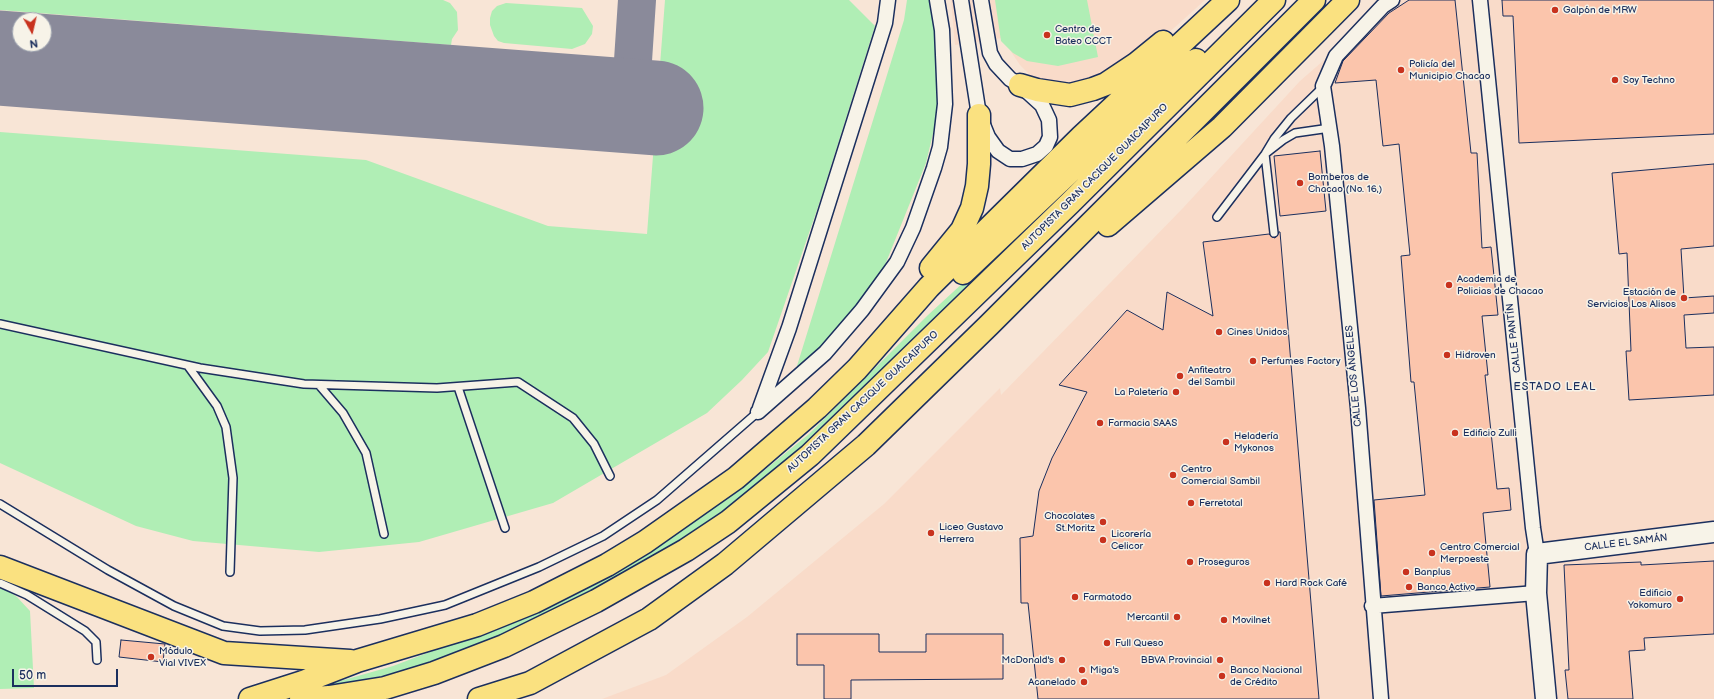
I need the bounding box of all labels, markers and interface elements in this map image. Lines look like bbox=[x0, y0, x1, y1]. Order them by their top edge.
place label: Galpón de MRW bbox=[1563, 4, 1637, 16]
marker: Galpón de MRW bbox=[1550, 5, 1560, 15]
north arrow bbox=[12, 12, 52, 52]
place label: Centro de Bateo CCCT bbox=[1055, 23, 1112, 46]
marker: Centro de Bateo CCCT bbox=[1042, 30, 1052, 40]
text: N bbox=[29, 36, 39, 50]
place label: Policía del Municipio Chacao bbox=[1409, 58, 1490, 82]
marker: Policía del Municipio Chacao bbox=[1396, 65, 1406, 75]
place label: Soy Techno bbox=[1623, 74, 1675, 86]
marker: Soy Techno bbox=[1610, 75, 1620, 85]
street label: AUTOPISTA GRAN CACIQUE GUAICAIPURO bbox=[1019, 101, 1171, 253]
place label: Bomberos de Chacao (No. 16,) bbox=[1308, 171, 1382, 194]
marker: Bomberos de Chacao (No. 16,) bbox=[1295, 178, 1305, 188]
place label: Academia de Policias de Chacao bbox=[1457, 273, 1543, 296]
marker: Academia de Policias de Chacao bbox=[1444, 280, 1454, 290]
place label: Estación de Servicios Los Alisos bbox=[1587, 286, 1676, 310]
marker: Estación de Servicios Los Alisos bbox=[1679, 293, 1689, 303]
street label: CALLE PANTÍN bbox=[1504, 303, 1524, 373]
street label: CALLE LOS ÁNGELES bbox=[1344, 325, 1364, 427]
place label: Cines Unidos bbox=[1227, 326, 1287, 338]
marker: Cines Unidos bbox=[1214, 327, 1224, 337]
street label: AUTOPISTA GRAN CACIQUE GUAICAIPURO bbox=[785, 329, 941, 475]
place label: Hidroven bbox=[1455, 349, 1496, 361]
marker: Hidroven bbox=[1442, 350, 1452, 360]
place label: Perfumes Factory bbox=[1261, 355, 1340, 367]
marker: Perfumes Factory bbox=[1248, 356, 1258, 366]
place label: Anfiteatro del Sambil bbox=[1188, 364, 1235, 388]
marker: Anfiteatro del Sambil bbox=[1175, 371, 1185, 381]
district label: ESTADO LEAL bbox=[1514, 380, 1596, 394]
place label: La Paletería bbox=[1114, 386, 1168, 398]
marker: La Paletería bbox=[1171, 387, 1181, 397]
place label: Farmacia SAAS bbox=[1108, 417, 1177, 429]
marker: Farmacia SAAS bbox=[1095, 418, 1105, 428]
place label: Edificio Zulli bbox=[1463, 427, 1517, 439]
marker: Edificio Zulli bbox=[1450, 428, 1460, 438]
place label: Heladería Mykonos bbox=[1234, 430, 1278, 454]
marker: Heladería Mykonos bbox=[1221, 437, 1231, 447]
place label: Centro Comercial Sambil bbox=[1181, 463, 1260, 486]
marker: Centro Comercial Sambil bbox=[1168, 470, 1178, 480]
place label: Ferretotal bbox=[1199, 497, 1243, 509]
marker: Ferretotal bbox=[1186, 498, 1196, 508]
place label: Chocolates St.Moritz bbox=[1044, 510, 1095, 534]
marker: Chocolates St.Moritz bbox=[1098, 517, 1108, 527]
place label: Liceo Gustavo Herrera bbox=[939, 521, 1004, 544]
marker: Liceo Gustavo Herrera bbox=[926, 528, 936, 538]
place label: Licorería Celicor bbox=[1111, 528, 1151, 552]
street label: CALLE EL SAMÁN bbox=[1584, 532, 1668, 554]
marker: Licorería Celicor bbox=[1098, 535, 1108, 545]
place label: Centro Comercial Merpoeste bbox=[1440, 541, 1519, 564]
marker: Centro Comercial Merpoeste bbox=[1427, 548, 1437, 558]
place label: Proseguros bbox=[1198, 556, 1250, 568]
marker: Proseguros bbox=[1185, 557, 1195, 567]
place label: Banplus bbox=[1414, 566, 1451, 578]
marker: Banplus bbox=[1401, 567, 1411, 577]
place label: Hard Rock Café bbox=[1275, 577, 1347, 589]
marker: Hard Rock Café bbox=[1262, 578, 1272, 588]
place label: Banco Activo bbox=[1417, 581, 1476, 593]
marker: Banco Activo bbox=[1404, 582, 1414, 592]
place label: Edificio Yokomuro bbox=[1628, 587, 1672, 610]
place label: Farmatodo bbox=[1083, 591, 1132, 603]
marker: Farmatodo bbox=[1070, 592, 1080, 602]
marker: Edificio Yokomuro bbox=[1675, 594, 1685, 604]
place label: Mercantil bbox=[1127, 611, 1169, 623]
marker: Mercantil bbox=[1172, 612, 1182, 622]
place label: Movilnet bbox=[1232, 614, 1270, 626]
marker: Movilnet bbox=[1219, 615, 1229, 625]
place label: Full Queso bbox=[1115, 637, 1163, 649]
marker: Full Queso bbox=[1102, 638, 1112, 648]
place label: Módulo Vial VIVEX bbox=[159, 645, 206, 668]
marker: Módulo Vial VIVEX bbox=[146, 652, 156, 662]
place label: McDonald's bbox=[1002, 654, 1054, 666]
place label: BBVA Provincial bbox=[1141, 654, 1212, 666]
marker: McDonald's bbox=[1057, 655, 1067, 665]
marker: BBVA Provincial bbox=[1215, 655, 1225, 665]
scale bar bbox=[14, 661, 120, 687]
place label: Miga's bbox=[1090, 664, 1119, 676]
place label: Banco Nacional de Crédito bbox=[1230, 664, 1302, 688]
marker: Miga's bbox=[1077, 665, 1087, 675]
text: 50 m bbox=[19, 668, 46, 683]
marker: Banco Nacional de Crédito bbox=[1217, 671, 1227, 681]
place label: Acanelado bbox=[1028, 676, 1076, 688]
marker: Acanelado bbox=[1079, 677, 1089, 687]

